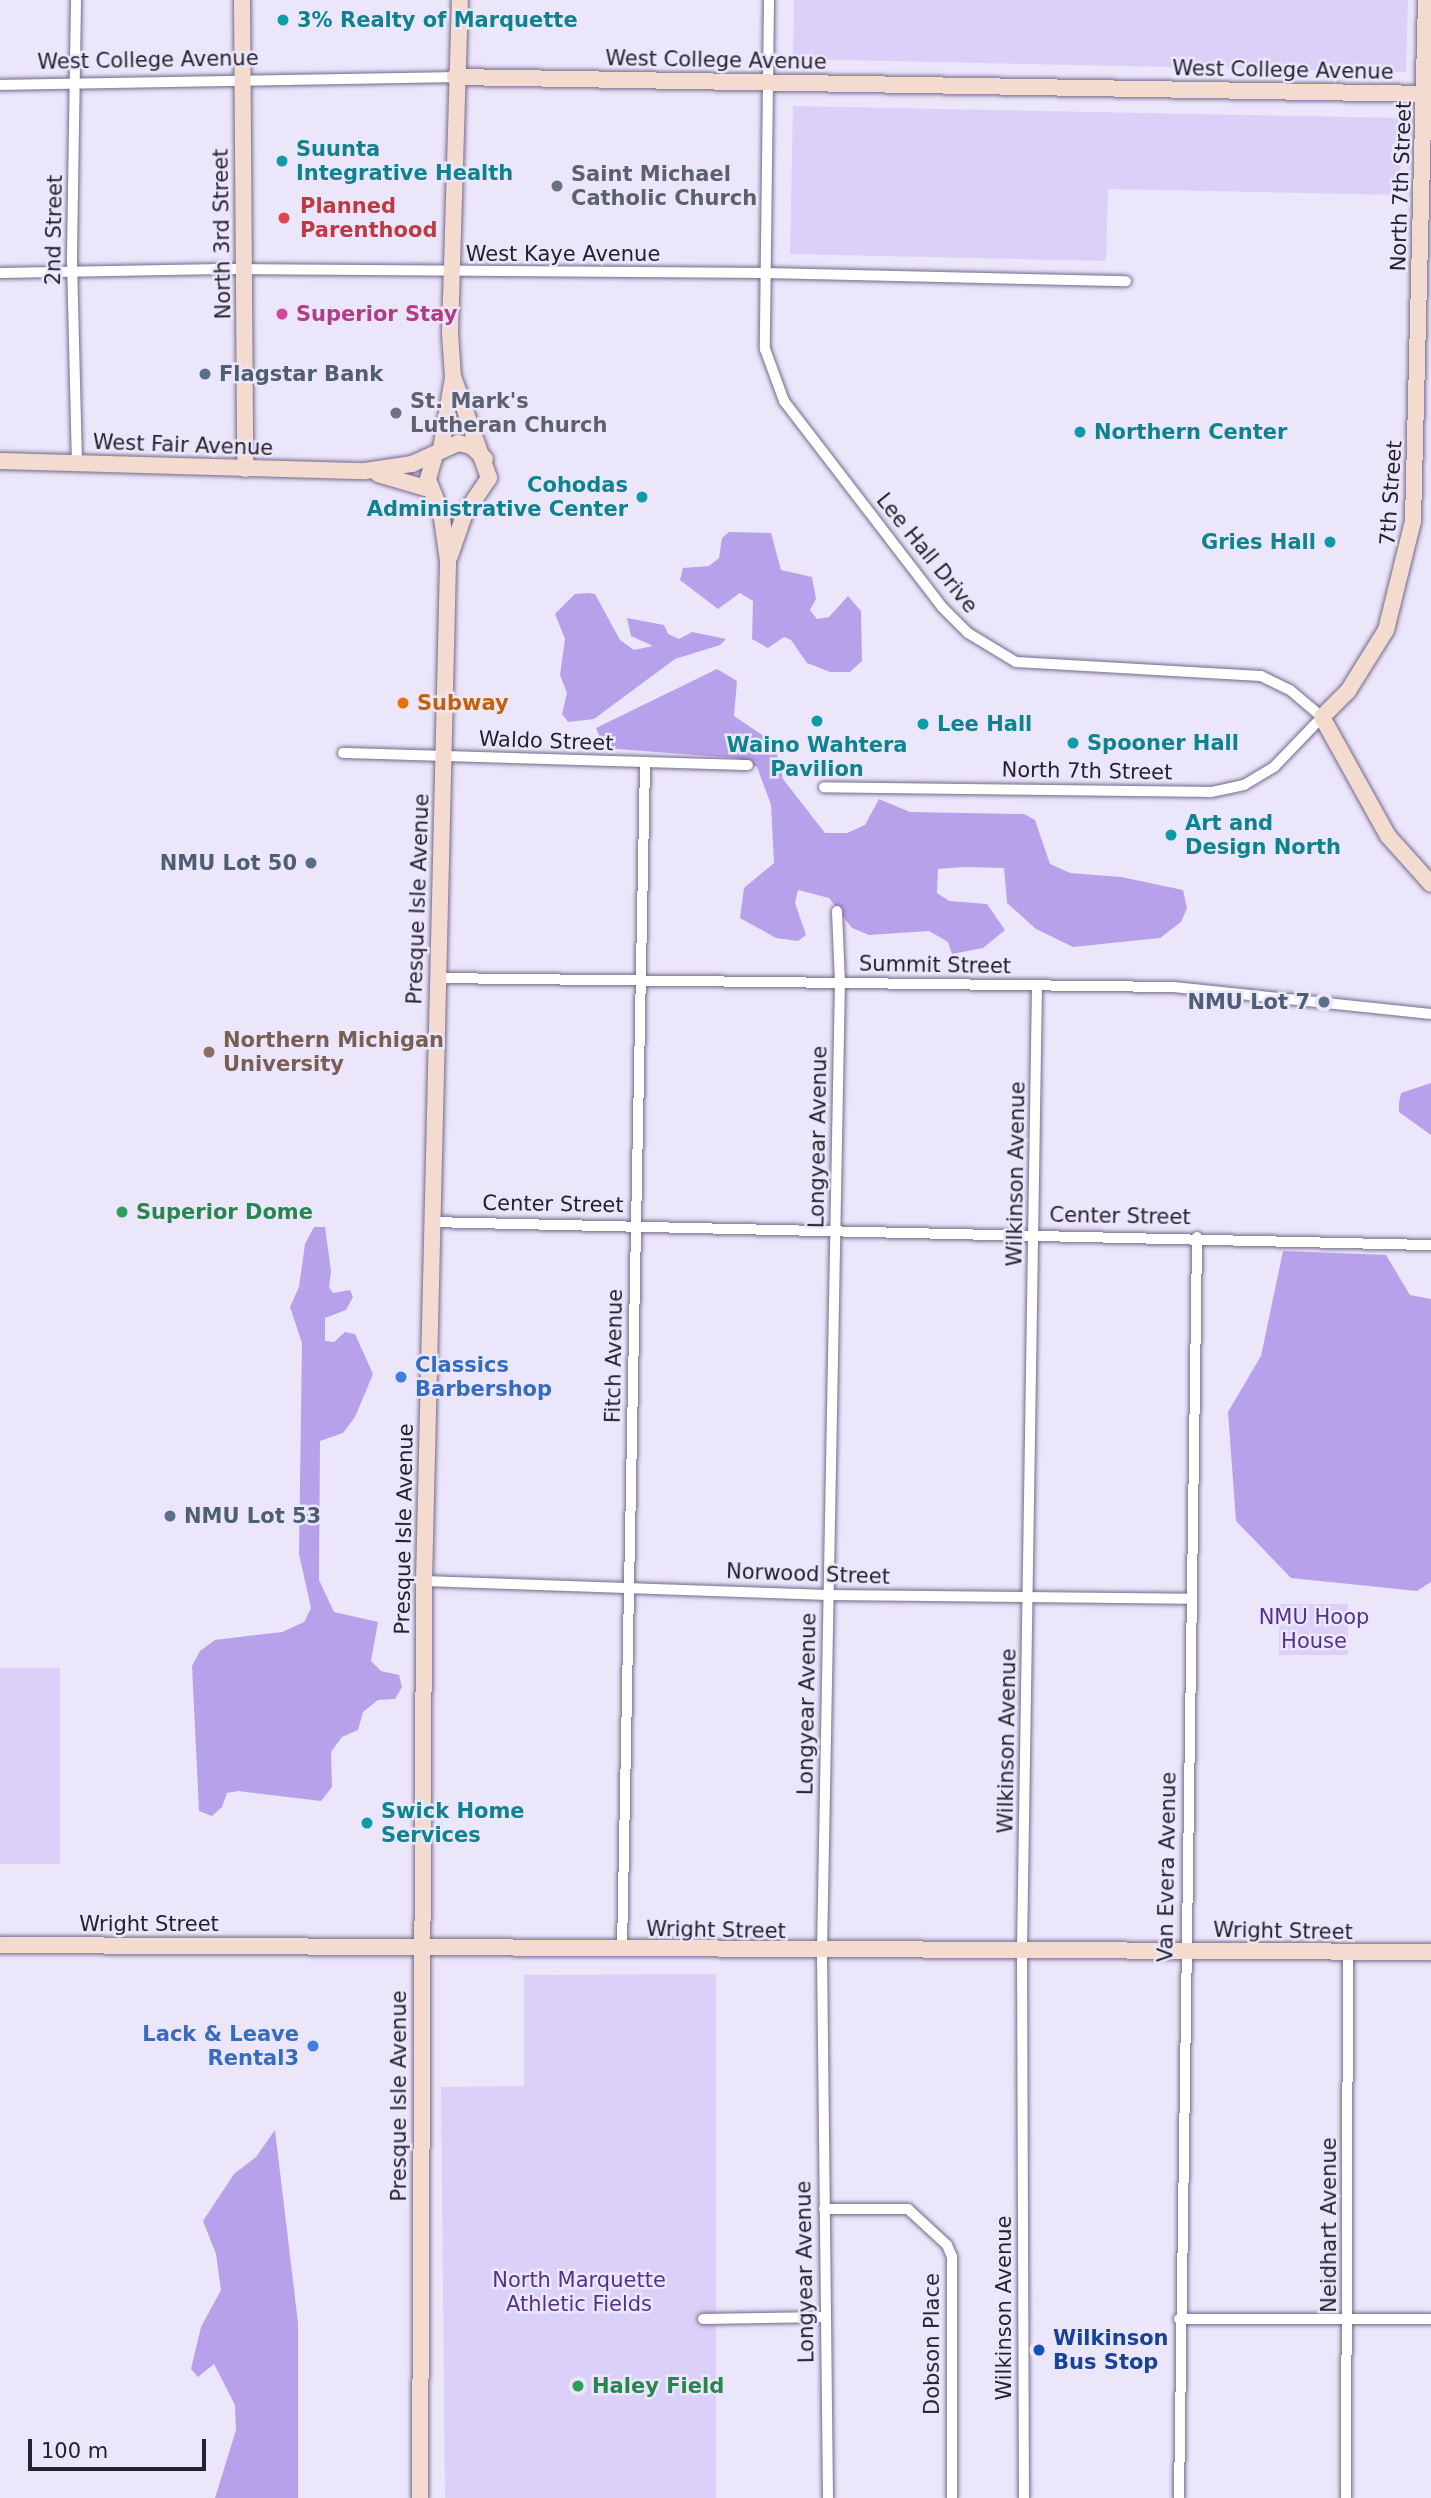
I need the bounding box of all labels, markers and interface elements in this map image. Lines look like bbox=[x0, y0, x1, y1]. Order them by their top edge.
place label: 3% Realty of Marquette bbox=[297, 7, 578, 33]
marker: 3% Realty of Marquette bbox=[275, 12, 291, 28]
street label: West College Avenue bbox=[37, 45, 259, 75]
street label: West College Avenue bbox=[605, 45, 827, 75]
street label: West College Avenue bbox=[1172, 55, 1394, 85]
street label: North 7th Street bbox=[1385, 100, 1417, 272]
place label: Suunta Integrative Health bbox=[296, 136, 513, 186]
street label: North 3rd Street bbox=[208, 148, 236, 320]
marker: Suunta Integrative Health bbox=[274, 153, 290, 169]
place label: Saint Michael Catholic Church bbox=[571, 161, 757, 211]
street label: 2nd Street bbox=[40, 175, 68, 285]
marker: Saint Michael Catholic Church bbox=[549, 178, 565, 194]
place label: Planned Parenthood bbox=[300, 193, 437, 243]
marker: Planned Parenthood bbox=[274, 208, 294, 228]
street label: West Kaye Avenue bbox=[466, 241, 660, 267]
place label: Superior Stay bbox=[296, 301, 457, 327]
marker: Superior Stay bbox=[274, 306, 290, 322]
place label: Flagstar Bank bbox=[219, 361, 383, 387]
marker: Flagstar Bank bbox=[197, 366, 213, 382]
place label: St. Mark's Lutheran Church bbox=[410, 388, 607, 438]
marker: St. Mark's Lutheran Church bbox=[388, 405, 404, 421]
place label: Northern Center bbox=[1094, 419, 1287, 445]
marker: Northern Center bbox=[1072, 424, 1088, 440]
street label: West Fair Avenue bbox=[92, 429, 274, 461]
street label: 7th Street bbox=[1375, 440, 1407, 546]
place label: Cohodas Administrative Center bbox=[367, 472, 628, 522]
street label: Lee Hall Drive bbox=[871, 488, 983, 618]
marker: Cohodas Administrative Center bbox=[634, 489, 650, 505]
place label: Gries Hall bbox=[1201, 529, 1316, 555]
marker: Gries Hall bbox=[1322, 534, 1338, 550]
place label: Subway bbox=[417, 690, 509, 716]
marker: Subway bbox=[395, 695, 411, 711]
place label: Lee Hall bbox=[937, 711, 1032, 737]
marker: Waino Wahtera Pavilion bbox=[809, 713, 825, 729]
marker: Lee Hall bbox=[915, 716, 931, 732]
street label: Waldo Street bbox=[478, 726, 614, 756]
place label: Spooner Hall bbox=[1087, 730, 1239, 756]
place label: Waino Wahtera Pavilion bbox=[727, 732, 907, 782]
marker: Spooner Hall bbox=[1065, 735, 1081, 751]
street label: North 7th Street bbox=[1001, 757, 1173, 785]
street label: Presque Isle Avenue bbox=[402, 793, 434, 1005]
place label: Art and Design North bbox=[1185, 810, 1341, 860]
marker: Art and Design North bbox=[1163, 827, 1179, 843]
place label: NMU Lot 50 bbox=[160, 850, 297, 876]
marker: NMU Lot 50 bbox=[303, 855, 319, 871]
street label: Summit Street bbox=[859, 951, 1011, 979]
place label: NMU Lot 7 bbox=[1187, 989, 1310, 1015]
marker: NMU Lot 7 bbox=[1316, 994, 1332, 1010]
place label: Northern Michigan University bbox=[223, 1027, 444, 1077]
marker: Northern Michigan University bbox=[201, 1044, 217, 1060]
street label: Longyear Avenue bbox=[804, 1046, 832, 1228]
street label: Wilkinson Avenue bbox=[1002, 1081, 1030, 1267]
street label: Center Street bbox=[482, 1190, 624, 1218]
place label: Superior Dome bbox=[136, 1199, 313, 1225]
street label: Center Street bbox=[1049, 1202, 1191, 1230]
marker: Superior Dome bbox=[114, 1204, 130, 1220]
street label: Fitch Avenue bbox=[600, 1289, 628, 1423]
place label: Classics Barbershop bbox=[415, 1352, 552, 1402]
marker: Classics Barbershop bbox=[393, 1369, 409, 1385]
street label: Presque Isle Avenue bbox=[390, 1423, 418, 1635]
place label: NMU Lot 53 bbox=[184, 1503, 321, 1529]
marker: NMU Lot 53 bbox=[162, 1508, 178, 1524]
street label: Norwood Street bbox=[726, 1559, 890, 1589]
park label: NMU Hoop House bbox=[1259, 1604, 1369, 1654]
street label: Longyear Avenue bbox=[793, 1613, 821, 1795]
street label: Wilkinson Avenue bbox=[993, 1648, 1021, 1834]
street label: Van Evera Avenue bbox=[1153, 1772, 1181, 1962]
place label: Swick Home Services bbox=[381, 1798, 525, 1848]
marker: Swick Home Services bbox=[359, 1815, 375, 1831]
street label: Wright Street bbox=[79, 1911, 219, 1937]
street label: Wright Street bbox=[646, 1916, 786, 1944]
street label: Wright Street bbox=[1213, 1917, 1353, 1945]
street label: Presque Isle Avenue bbox=[386, 1990, 412, 2202]
place label: Lack & Leave Rental3 bbox=[142, 2021, 299, 2071]
marker: Lack & Leave Rental3 bbox=[305, 2038, 321, 2054]
street label: Neidhart Avenue bbox=[1316, 2137, 1342, 2313]
street label: Longyear Avenue bbox=[791, 2181, 819, 2363]
street label: Wilkinson Avenue bbox=[991, 2215, 1017, 2401]
park label: North Marquette Athletic Fields bbox=[492, 2267, 666, 2317]
street label: Dobson Place bbox=[919, 2273, 945, 2415]
place label: Wilkinson Bus Stop bbox=[1053, 2325, 1169, 2375]
marker: Wilkinson Bus Stop bbox=[1031, 2342, 1047, 2358]
place label: Haley Field bbox=[592, 2373, 724, 2399]
marker: Haley Field bbox=[570, 2378, 586, 2394]
scale bar bbox=[32, 2424, 210, 2468]
text: 100 m bbox=[41, 2439, 108, 2463]

